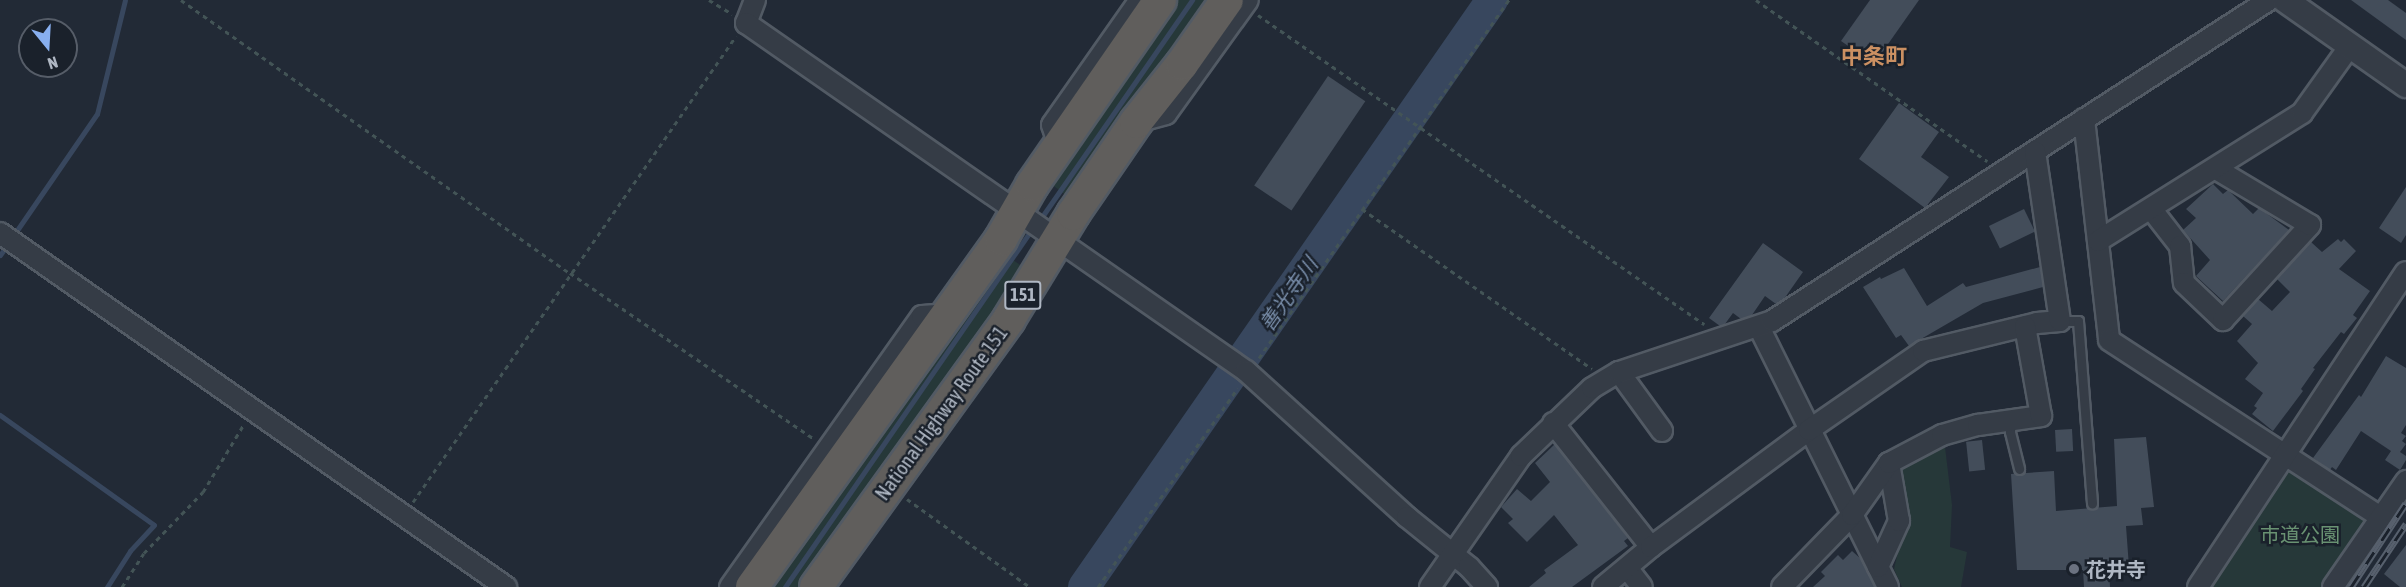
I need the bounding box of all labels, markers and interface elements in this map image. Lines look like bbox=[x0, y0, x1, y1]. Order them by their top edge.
north arrow bbox=[18, 18, 78, 78]
district label: 中条町 bbox=[1841, 44, 1907, 70]
text: N bbox=[46, 53, 60, 73]
water label: 善光寺川 bbox=[1254, 252, 1322, 336]
road number: 151 bbox=[1004, 280, 1042, 310]
street label: National Highway Route 151 bbox=[870, 321, 1012, 505]
park label: 市道公園 bbox=[2260, 522, 2340, 546]
place label: 花井寺 bbox=[2086, 557, 2146, 581]
marker: 花井寺 bbox=[2067, 562, 2081, 576]

